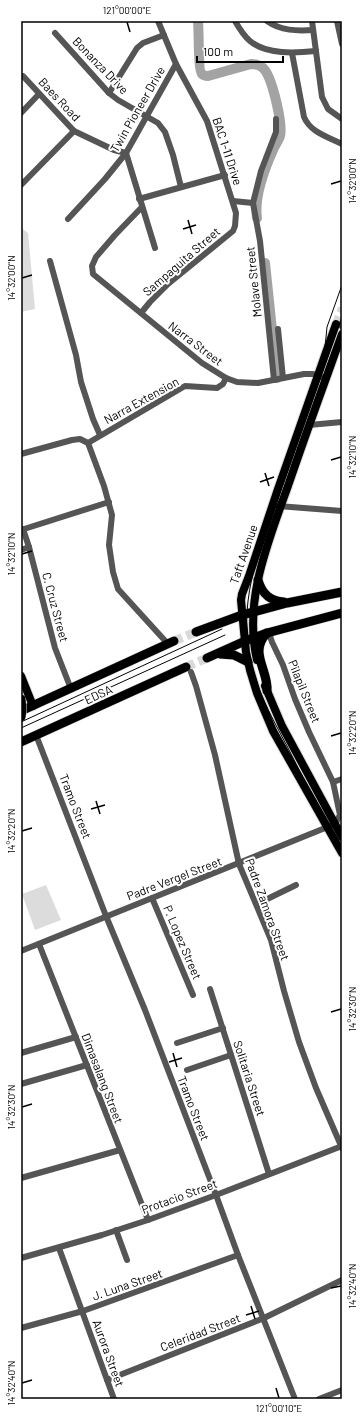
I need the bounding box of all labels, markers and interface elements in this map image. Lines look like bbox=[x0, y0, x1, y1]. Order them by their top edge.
text: 121°00'00"E bbox=[103, 4, 151, 16]
street label: Bonanza Drive bbox=[70, 34, 132, 96]
scale bar bbox=[197, 38, 283, 64]
text: 100 m bbox=[203, 44, 233, 58]
street label: Twin Pioneer Drive bbox=[107, 64, 167, 154]
street label: Baes Road bbox=[36, 74, 84, 124]
street label: BAC 1-11 Drive bbox=[210, 115, 246, 187]
text: 14°32'00"N bbox=[346, 158, 358, 204]
street label: Sampaguita Street bbox=[140, 224, 222, 298]
street label: Molave Street bbox=[242, 246, 264, 318]
text: 14°32'00"N bbox=[5, 255, 17, 301]
street label: Narra Street bbox=[166, 318, 226, 368]
street label: Narra Extension bbox=[101, 374, 181, 426]
text: 14°32'10"N bbox=[346, 435, 358, 479]
street label: Taft Avenue bbox=[226, 522, 260, 586]
text: 14°32'10"N bbox=[5, 532, 17, 576]
street label: C. Cruz Street bbox=[40, 571, 72, 643]
street label: Pilapil Street bbox=[286, 657, 324, 725]
street label: EDSA bbox=[82, 682, 114, 706]
text: 14°32'20"N bbox=[346, 710, 358, 756]
street label: Tramo Street bbox=[57, 772, 95, 840]
text: 14°32'20"N bbox=[5, 808, 17, 854]
street label: Padre Vergel Street bbox=[124, 853, 224, 903]
street label: Padre Zamora Street bbox=[243, 856, 293, 962]
street label: P. Lopez Street bbox=[161, 903, 205, 981]
text: 14°32'30"N bbox=[346, 987, 358, 1031]
street label: Dimasalang Street bbox=[79, 1031, 127, 1125]
street label: Solitaria Street bbox=[231, 1038, 269, 1118]
street label: Tramo Street bbox=[175, 1074, 213, 1142]
text: 14°32'30"N bbox=[5, 1085, 17, 1129]
street label: Protacio Street bbox=[139, 1176, 219, 1216]
text: 14°32'40"N bbox=[346, 1263, 358, 1309]
street label: J. Luna Street bbox=[90, 1265, 164, 1303]
street label: Celeridad Street bbox=[158, 1310, 242, 1354]
street label: Aurora Street bbox=[90, 1318, 128, 1388]
text: 14°32'40"N bbox=[5, 1360, 17, 1406]
text: 121°00'10"E bbox=[256, 1402, 302, 1414]

